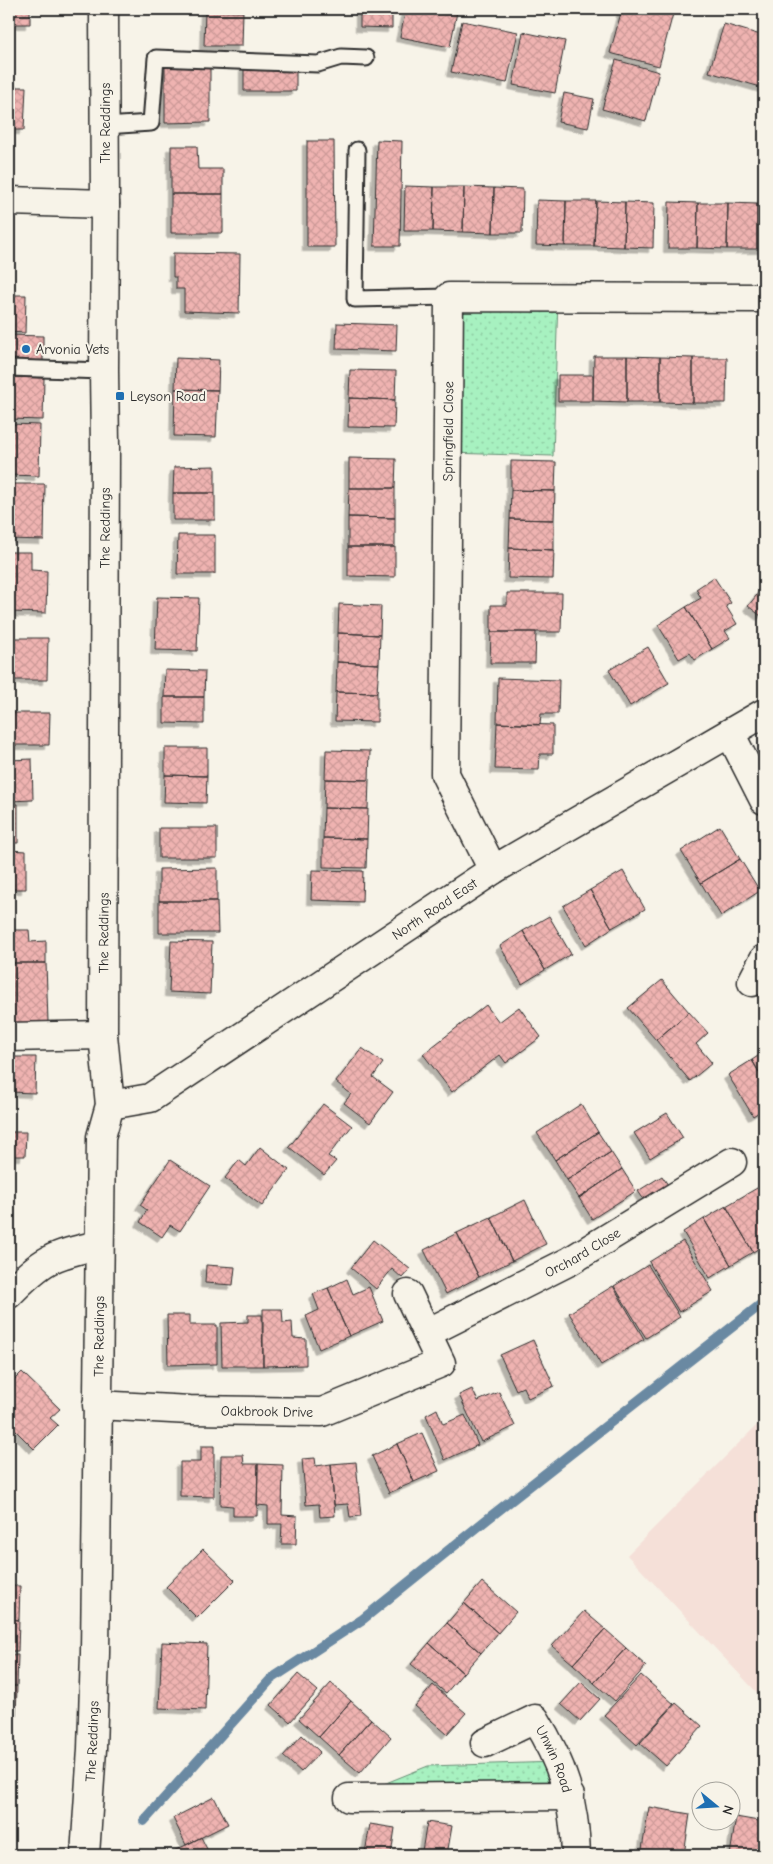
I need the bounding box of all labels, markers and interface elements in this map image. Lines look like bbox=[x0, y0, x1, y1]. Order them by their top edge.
street label: The Reddings bbox=[97, 82, 114, 163]
place label: Arvonia Vets bbox=[36, 341, 109, 358]
marker: Arvonia Vets bbox=[20, 343, 32, 355]
street label: Springfield Close bbox=[439, 381, 457, 482]
place label: Leyson Road bbox=[130, 388, 206, 405]
marker: Leyson Road bbox=[114, 390, 126, 402]
street label: The Reddings bbox=[96, 487, 113, 568]
street label: North Road East bbox=[388, 874, 481, 943]
street label: The Reddings bbox=[95, 892, 112, 973]
street label: Orchard Close bbox=[542, 1224, 623, 1281]
street label: The Reddings bbox=[90, 1296, 108, 1377]
street label: Oakbrook Drive bbox=[221, 1402, 313, 1420]
street label: The Reddings bbox=[81, 1700, 102, 1782]
street label: Unwin Road bbox=[532, 1722, 576, 1794]
north arrow bbox=[690, 1782, 740, 1832]
text: N bbox=[718, 1803, 737, 1817]

